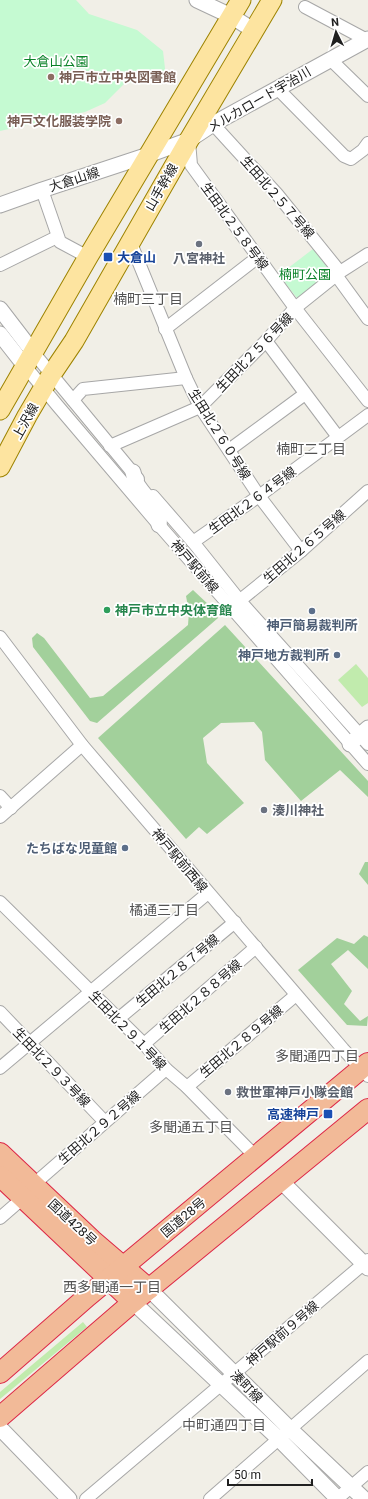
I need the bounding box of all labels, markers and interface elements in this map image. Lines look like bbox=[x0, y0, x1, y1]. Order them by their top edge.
north arrow bbox=[316, 12, 356, 52]
text: N bbox=[331, 16, 340, 29]
park label: 大倉山公園 bbox=[23, 54, 89, 69]
street label: メルカロード宇治川 bbox=[205, 64, 314, 135]
place label: 神戸市立中央図書館 bbox=[59, 70, 176, 85]
marker: 神戸市立中央図書館 bbox=[46, 72, 56, 82]
place label: 神戸文化服装学院 bbox=[7, 114, 111, 129]
marker: 神戸文化服装学院 bbox=[114, 116, 124, 126]
street label: 生田北２５７号線 bbox=[238, 153, 317, 241]
street label: 山手幹線 bbox=[142, 161, 181, 214]
street label: 大倉山線 bbox=[47, 164, 101, 195]
street label: 生田北２５８号線 bbox=[198, 180, 271, 273]
marker: 八宮神社 bbox=[194, 239, 204, 249]
place label: 大倉山 bbox=[117, 250, 156, 265]
marker: 大倉山 bbox=[102, 251, 114, 263]
place label: 八宮神社 bbox=[173, 251, 225, 266]
park label: 楠町公園 bbox=[279, 267, 331, 282]
district label: 楠町三丁目 bbox=[113, 291, 183, 307]
street label: 生田北２５６号線 bbox=[213, 310, 296, 395]
street label: 生田北２６０号線 bbox=[186, 386, 253, 482]
street label: 上沢線 bbox=[9, 401, 41, 442]
district label: 楠町二丁目 bbox=[276, 441, 346, 457]
street label: 生田北２６４号線 bbox=[206, 464, 299, 537]
street label: 生田北２６５号線 bbox=[260, 507, 348, 586]
street label: 神戸駅前線 bbox=[168, 537, 222, 596]
place label: 神戸市立中央体育館 bbox=[115, 603, 232, 618]
marker: 神戸市立中央体育館 bbox=[102, 605, 112, 615]
marker: 神戸簡易裁判所 bbox=[307, 606, 317, 616]
place label: 神戸簡易裁判所 bbox=[266, 618, 358, 633]
place label: 神戸地方裁判所 bbox=[238, 648, 329, 663]
marker: 神戸地方裁判所 bbox=[332, 650, 342, 660]
place label: 湊川神社 bbox=[272, 803, 324, 818]
marker: 湊川神社 bbox=[259, 805, 269, 815]
street label: 神戸駅前西線 bbox=[149, 826, 210, 895]
place label: たちばな児童館 bbox=[26, 841, 117, 856]
marker: たちばな児童館 bbox=[120, 843, 130, 853]
district label: 橘通三丁目 bbox=[129, 902, 199, 918]
street label: 生田北２８７号線 bbox=[133, 931, 222, 1010]
street label: 生田北２８８号線 bbox=[156, 957, 244, 1036]
street label: 生田北２９１号線 bbox=[86, 988, 169, 1073]
street label: 生田北２８９号線 bbox=[197, 1002, 286, 1081]
street label: 生田北２９３号線 bbox=[10, 1025, 93, 1110]
district label: 多聞通四丁目 bbox=[275, 1048, 359, 1064]
place label: 救世軍神戸小隊会館 bbox=[236, 1085, 353, 1100]
marker: 救世軍神戸小隊会館 bbox=[223, 1087, 233, 1097]
street label: 生田北２９２号線 bbox=[55, 1088, 143, 1167]
place label: 高速神戸 bbox=[267, 1107, 319, 1122]
marker: 高速神戸 bbox=[322, 1108, 334, 1120]
district label: 多聞通五丁目 bbox=[149, 1119, 233, 1135]
street label: 国道28号 bbox=[158, 1194, 209, 1240]
street label: 国道428号 bbox=[45, 1196, 100, 1249]
district label: 西多聞通一丁目 bbox=[63, 1279, 161, 1295]
street label: 神戸駅前９号線 bbox=[243, 1298, 322, 1369]
street label: 湊町線 bbox=[228, 1367, 266, 1405]
district label: 中町通四丁目 bbox=[182, 1417, 266, 1433]
scale bar bbox=[228, 1461, 312, 1487]
text: 50 m bbox=[234, 1468, 261, 1482]

